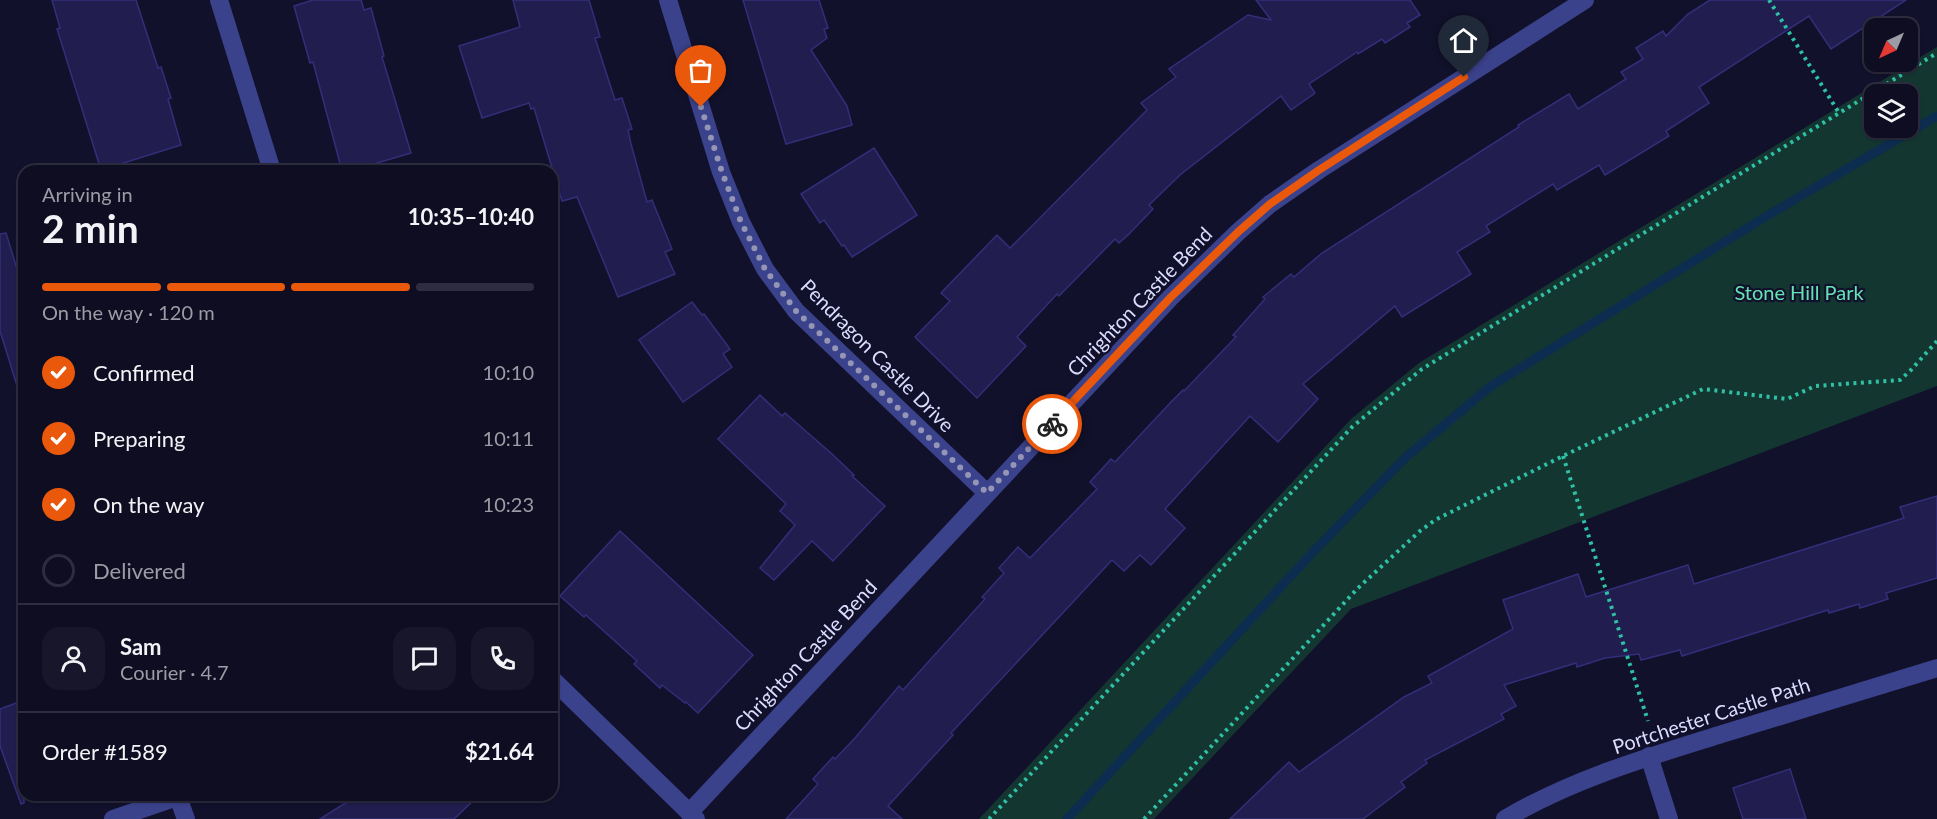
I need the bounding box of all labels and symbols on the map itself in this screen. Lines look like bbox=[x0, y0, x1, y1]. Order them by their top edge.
pin bbox=[1438, 15, 1489, 77]
north arrow bbox=[1864, 18, 1918, 72]
pin bbox=[675, 45, 726, 107]
street label: Chrighton Castle Bend bbox=[1062, 221, 1216, 381]
street label: Pendragon Castle Drive bbox=[796, 273, 960, 437]
park label: Stone Hill Park bbox=[1734, 280, 1864, 304]
courier bbox=[1022, 394, 1082, 454]
street label: Chrighton Castle Bend bbox=[729, 574, 881, 736]
street label: Portchester Castle Path bbox=[1609, 672, 1813, 758]

